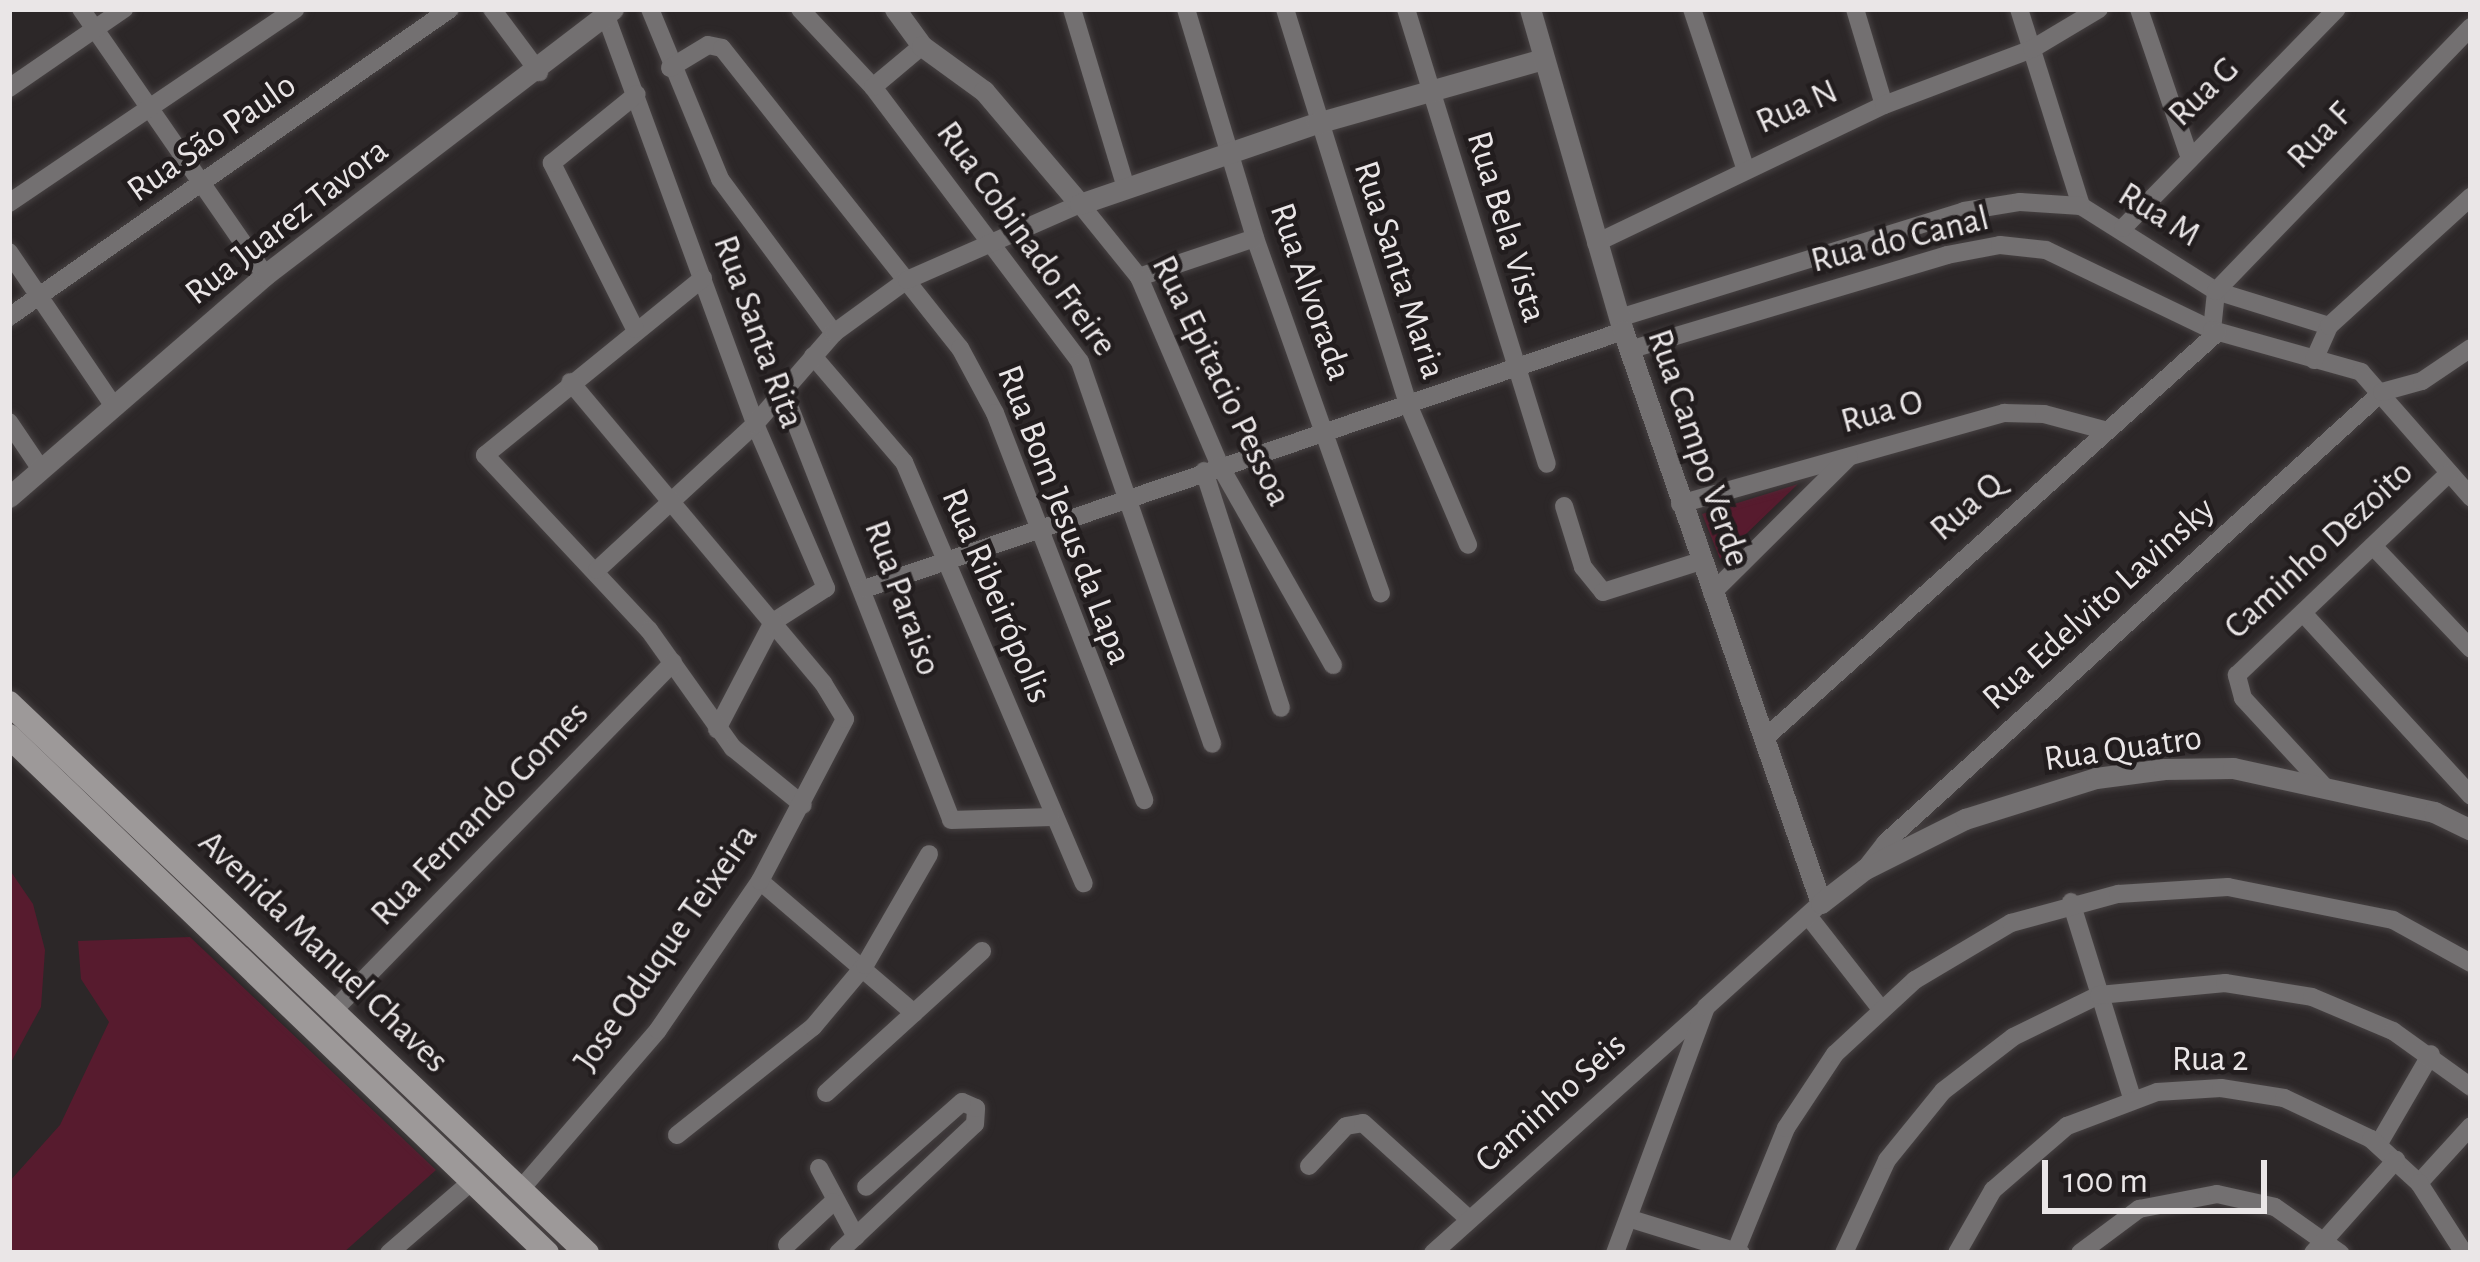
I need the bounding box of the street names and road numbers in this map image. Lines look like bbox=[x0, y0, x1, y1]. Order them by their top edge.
street label: Rua G bbox=[2160, 48, 2248, 136]
street label: Rua São Paulo bbox=[119, 64, 305, 212]
street label: Rua N bbox=[1749, 70, 1845, 144]
street label: Rua F bbox=[2278, 94, 2362, 178]
street label: Rua Cobinado Freire bbox=[926, 113, 1126, 365]
street label: Rua Bela Vista bbox=[1456, 126, 1556, 328]
street label: Rua Juarez Tavora bbox=[177, 129, 397, 315]
street label: Rua Santa Maria bbox=[1343, 156, 1455, 384]
street label: Rua M bbox=[2110, 173, 2208, 257]
street label: Rua Alvorada bbox=[1259, 197, 1361, 387]
street label: Rua do Canal bbox=[1807, 197, 1993, 283]
street label: Rua Santa Rita bbox=[703, 230, 813, 434]
street label: Rua Epitacio Pessoa bbox=[1142, 249, 1300, 513]
street label: Rua Campo Verde bbox=[1637, 324, 1759, 572]
street label: Rua Bom Jesus da Lapa bbox=[987, 359, 1141, 671]
street label: Rua O bbox=[1836, 380, 1928, 444]
street label: Caminho Dezoito bbox=[2216, 451, 2422, 649]
street label: Rua Q bbox=[1921, 463, 2013, 551]
street label: Rua Ribeirópolis bbox=[931, 482, 1061, 710]
street label: Rua Edelvito Lavinsky bbox=[1974, 488, 2224, 720]
street label: Rua Paraiso bbox=[854, 515, 950, 681]
street label: Rua Fernando Gomes bbox=[362, 693, 598, 935]
street label: Rua Quatro bbox=[2041, 717, 2205, 781]
street label: Jose Oduque Teixeira bbox=[565, 816, 767, 1080]
street label: Avenida Manuel Chaves bbox=[189, 822, 457, 1082]
street label: Caminho Seis bbox=[1467, 1024, 1635, 1182]
street label: Rua 2 bbox=[2172, 1038, 2248, 1082]

